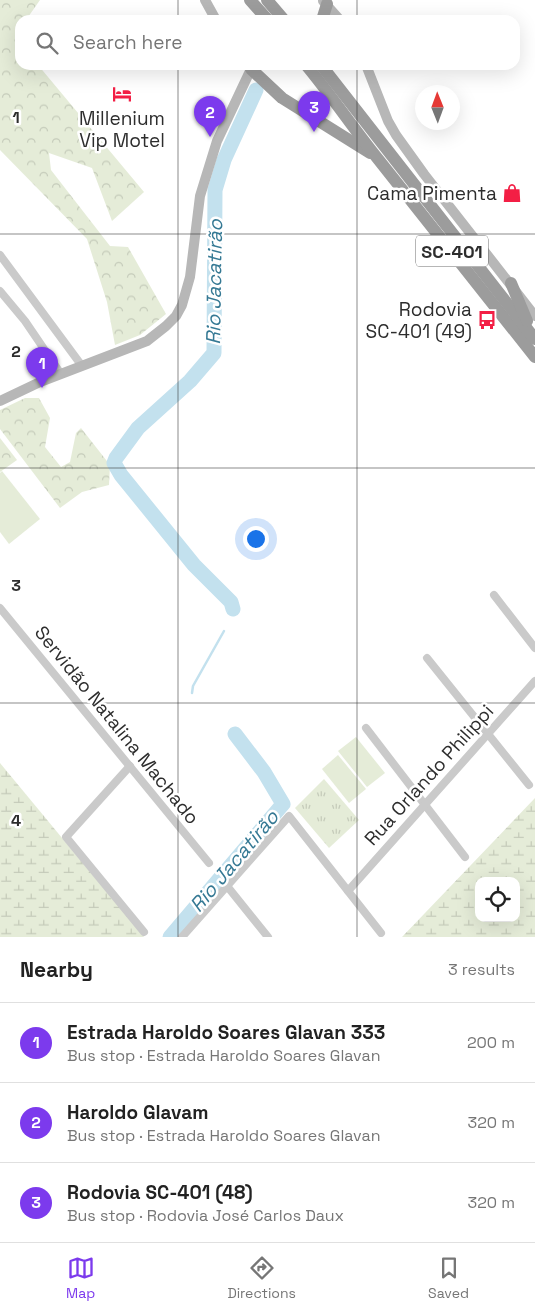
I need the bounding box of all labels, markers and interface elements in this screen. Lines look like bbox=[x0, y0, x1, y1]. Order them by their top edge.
search box bbox=[15, 15, 520, 70]
icon: search bbox=[33, 29, 61, 57]
text: Search here bbox=[73, 30, 183, 55]
hotel icon: Millenium Vip Motel bbox=[111, 83, 133, 105]
north arrow bbox=[415, 85, 460, 130]
pin: 3 bbox=[298, 91, 330, 132]
pin: 2 bbox=[194, 96, 226, 137]
place label: Millenium Vip Motel bbox=[79, 106, 165, 153]
text: 1 bbox=[12, 107, 20, 128]
place label: Cama Pimenta bbox=[367, 181, 497, 206]
shop icon: Cama Pimenta bbox=[501, 182, 523, 204]
water label: Rio Jacatirão bbox=[200, 218, 228, 345]
road number: SC-401 bbox=[416, 236, 488, 266]
place label: Rodovia SC-401 (49) bbox=[366, 297, 472, 344]
bus stop icon: Rodovia SC-401 (49) bbox=[476, 309, 498, 331]
text: 2 bbox=[11, 341, 21, 362]
pin: 1 bbox=[26, 347, 58, 388]
your location bbox=[243, 526, 269, 552]
text: 3 bbox=[11, 575, 21, 596]
street label: Servidão Natalina Machado bbox=[29, 621, 205, 829]
street label: Rua Orlando Philippi bbox=[359, 699, 499, 851]
water label: Rio Jacatirão bbox=[184, 804, 285, 917]
text: 4 bbox=[11, 810, 21, 831]
map controls bbox=[475, 877, 520, 922]
button: locate bbox=[475, 877, 520, 922]
text: Nearby bbox=[20, 956, 93, 983]
text: 3 results bbox=[448, 959, 515, 980]
text: Estrada Haroldo Soares Glavan 333 bbox=[67, 1020, 385, 1045]
text: 1 bbox=[32, 1032, 40, 1053]
text: 200 m bbox=[467, 1032, 515, 1053]
text: Bus stop · Estrada Haroldo Soares Glavan bbox=[67, 1045, 380, 1066]
text: Haroldo Glavam bbox=[67, 1100, 208, 1125]
text: 2 bbox=[31, 1112, 41, 1133]
text: 320 m bbox=[468, 1112, 515, 1133]
text: Bus stop · Estrada Haroldo Soares Glavan bbox=[67, 1125, 380, 1146]
text: Rodovia SC-401 (48) bbox=[67, 1180, 253, 1205]
text: 3 bbox=[31, 1192, 41, 1213]
text: 320 m bbox=[468, 1192, 515, 1213]
text: Bus stop · Rodovia José Carlos Daux bbox=[67, 1205, 344, 1226]
tab: Map bbox=[66, 1254, 95, 1302]
tab: Directions bbox=[227, 1254, 296, 1302]
tab: Saved bbox=[428, 1254, 469, 1302]

